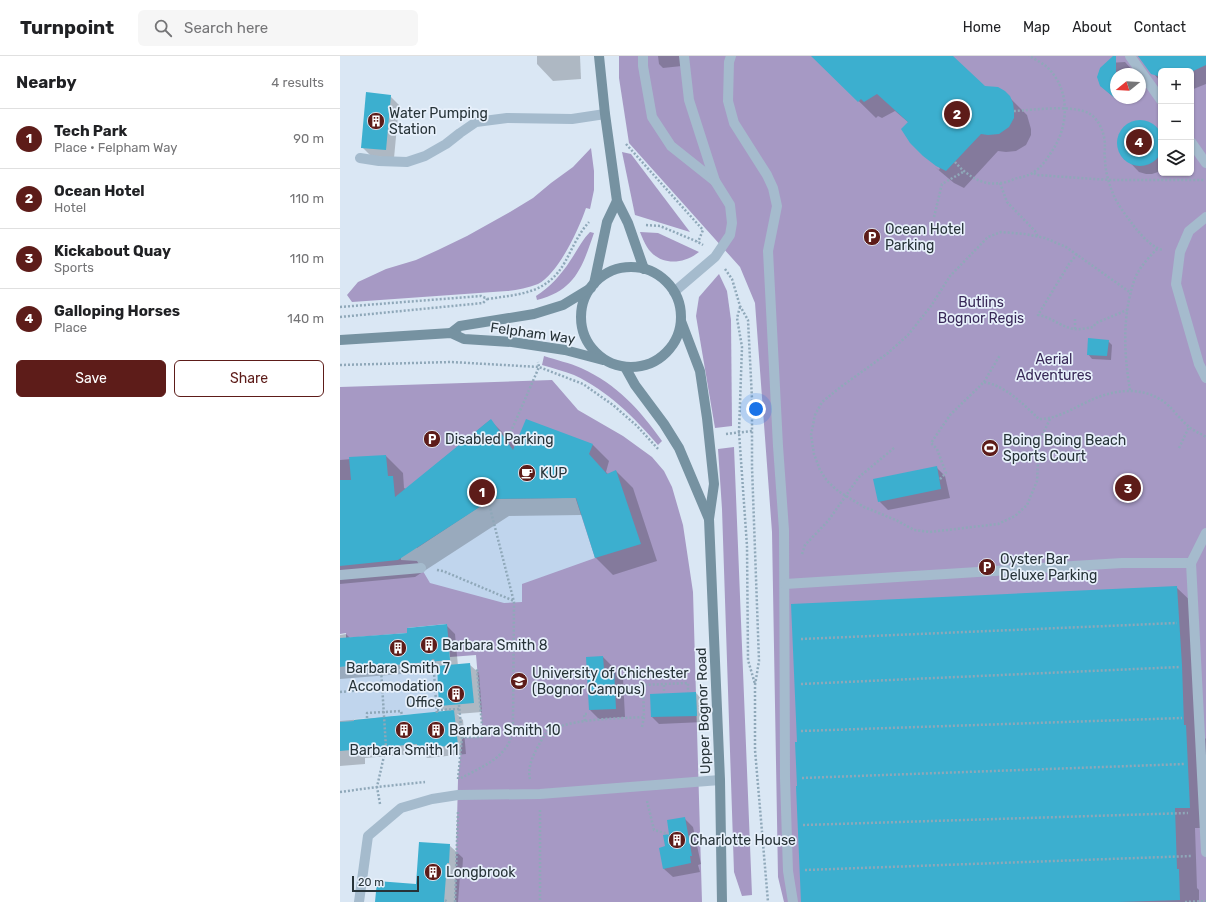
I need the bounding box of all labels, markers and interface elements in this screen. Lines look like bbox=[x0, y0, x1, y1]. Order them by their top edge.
search box bbox=[138, 10, 418, 46]
text: Turnpoint bbox=[20, 16, 114, 39]
icon: search bbox=[152, 17, 174, 39]
text: Search here bbox=[184, 19, 268, 37]
text: Home bbox=[963, 19, 1001, 36]
text: Map bbox=[1023, 19, 1050, 36]
text: About bbox=[1072, 19, 1112, 36]
text: Contact bbox=[1134, 19, 1186, 36]
north arrow bbox=[1110, 68, 1146, 104]
map controls bbox=[1158, 68, 1194, 176]
button: + bbox=[1158, 68, 1194, 104]
text: Nearby bbox=[16, 72, 77, 92]
text: 4 results bbox=[271, 75, 324, 90]
pin: 2 bbox=[944, 99, 970, 129]
button: − bbox=[1158, 104, 1194, 140]
place label: Water Pumping Station bbox=[389, 105, 488, 138]
building icon: Water Pumping Station bbox=[366, 111, 386, 131]
text: Tech Park bbox=[54, 122, 127, 140]
pin: 4 bbox=[1126, 127, 1152, 157]
text: 1 bbox=[26, 131, 32, 146]
text: 90 m bbox=[293, 131, 324, 146]
text: Place · Felpham Way bbox=[54, 140, 177, 155]
button: layers bbox=[1158, 140, 1194, 176]
text: Ocean Hotel bbox=[54, 182, 145, 200]
text: 2 bbox=[25, 191, 33, 206]
text: 110 m bbox=[290, 191, 324, 206]
text: Hotel bbox=[54, 200, 86, 215]
place label: Ocean Hotel Parking bbox=[885, 221, 964, 254]
parking icon: Ocean Hotel Parking bbox=[862, 227, 882, 247]
text: Kickabout Quay bbox=[54, 242, 171, 260]
text: 3 bbox=[25, 251, 33, 266]
text: 110 m bbox=[290, 251, 324, 266]
text: Sports bbox=[54, 260, 94, 275]
park label: Butlins Bognor Regis bbox=[938, 294, 1024, 327]
text: Galloping Horses bbox=[54, 302, 180, 320]
text: 4 bbox=[25, 311, 33, 326]
text: 140 m bbox=[287, 311, 324, 326]
street label: Felpham Way bbox=[489, 319, 577, 348]
text: Place bbox=[54, 320, 87, 335]
park label: Aerial Adventures bbox=[1016, 351, 1092, 384]
button: Save bbox=[16, 360, 166, 397]
button: Share bbox=[174, 360, 324, 397]
your location bbox=[746, 399, 766, 419]
parking icon: Disabled Parking bbox=[422, 429, 442, 449]
place label: Disabled Parking bbox=[445, 431, 554, 448]
place label: Boing Boing Beach Sports Court bbox=[1003, 432, 1126, 465]
sports icon: Boing Boing Beach Sports Court bbox=[980, 438, 1000, 458]
cafe icon: KUP bbox=[517, 463, 537, 483]
place label: KUP bbox=[540, 465, 567, 482]
pin: 3 bbox=[1115, 473, 1141, 503]
pin: 1 bbox=[469, 477, 495, 507]
place label: Oyster Bar Deluxe Parking bbox=[1000, 551, 1097, 584]
parking icon: Oyster Bar Deluxe Parking bbox=[977, 557, 997, 577]
building icon: Barbara Smith 8 bbox=[419, 635, 439, 655]
place label: Barbara Smith 8 bbox=[442, 637, 548, 654]
building icon: Barbara Smith 7 bbox=[388, 638, 408, 658]
street label: Upper Bognor Road bbox=[693, 647, 714, 775]
place label: Barbara Smith 7 bbox=[346, 660, 450, 677]
place label: University of Chichester (Bognor Campus) bbox=[532, 665, 689, 698]
school or university icon: University of Chichester (Bognor Campus) bbox=[509, 671, 529, 691]
place label: Accomodation Office bbox=[348, 678, 443, 711]
building icon: Accomodation Office bbox=[446, 684, 466, 704]
building icon: Barbara Smith 11 bbox=[394, 720, 414, 740]
building icon: Barbara Smith 10 bbox=[426, 720, 446, 740]
place label: Barbara Smith 10 bbox=[449, 722, 561, 739]
place label: Barbara Smith 11 bbox=[350, 742, 458, 759]
building icon: Charlotte House bbox=[667, 830, 687, 850]
place label: Charlotte House bbox=[690, 832, 796, 849]
building icon: Longbrook bbox=[423, 862, 443, 882]
place label: Longbrook bbox=[446, 864, 516, 881]
scale bar bbox=[352, 874, 419, 893]
text: 20 m bbox=[358, 876, 384, 889]

